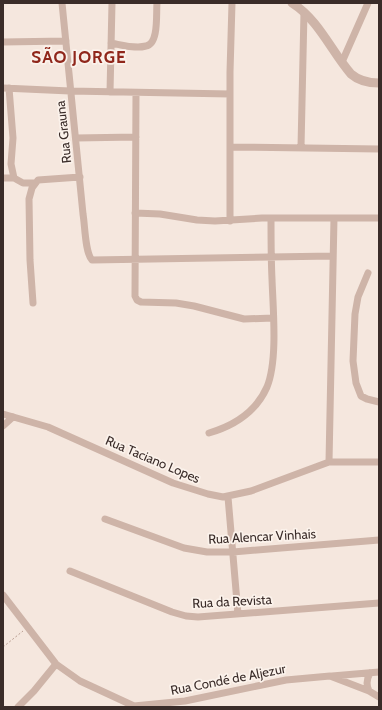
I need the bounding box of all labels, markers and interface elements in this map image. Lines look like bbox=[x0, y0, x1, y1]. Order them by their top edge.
district label: SÃO JORGE bbox=[31, 47, 127, 67]
street label: Rua Grauna bbox=[52, 99, 74, 164]
street label: Rua Taciano Lopes bbox=[103, 432, 203, 486]
street label: Rua Alencar Vinhais bbox=[208, 525, 317, 547]
street label: Rua da Revista bbox=[192, 591, 273, 611]
street label: Rua Condé de Aljezur bbox=[169, 660, 288, 699]

